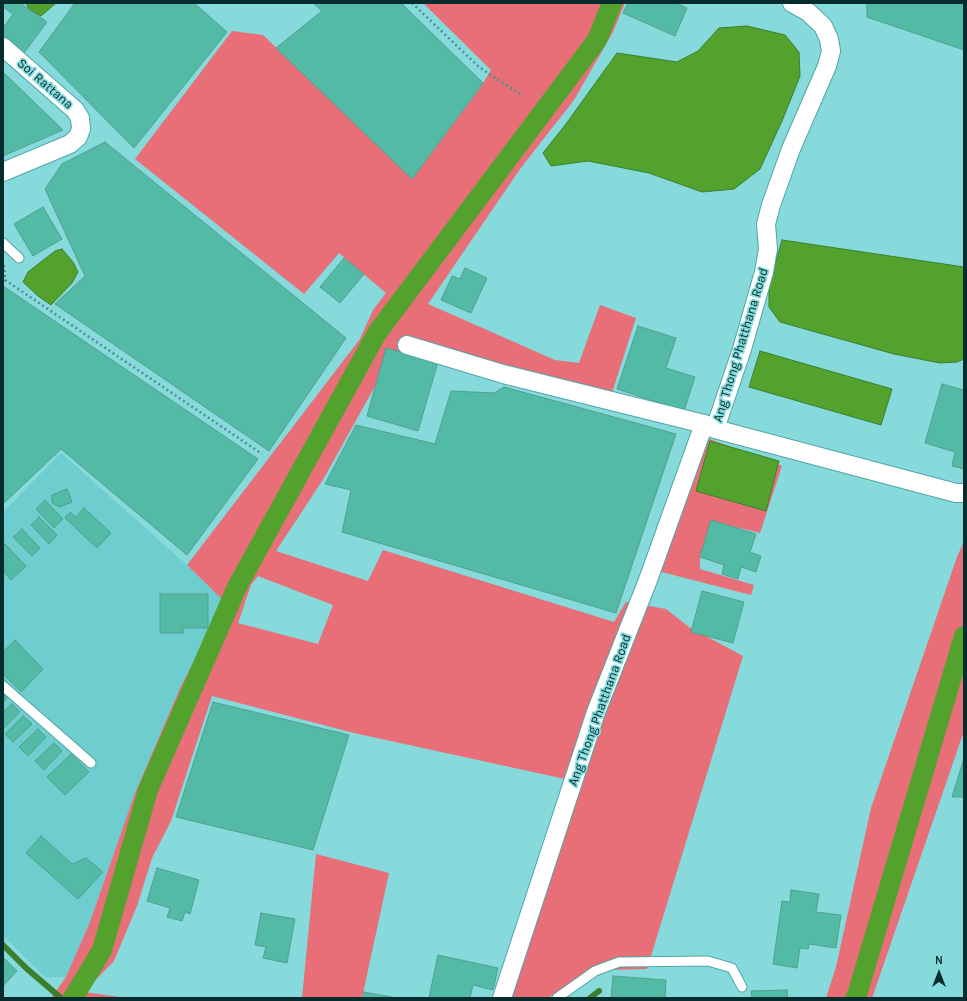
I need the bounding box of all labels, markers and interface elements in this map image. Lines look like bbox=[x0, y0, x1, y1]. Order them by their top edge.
street label: Soi Rattana bbox=[14, 55, 76, 113]
street label: Ang Thong Phatthana Road bbox=[710, 266, 772, 424]
street label: Ang Thong Phatthana Road bbox=[565, 632, 635, 788]
north arrow bbox=[919, 953, 959, 993]
text: N bbox=[935, 954, 943, 967]

